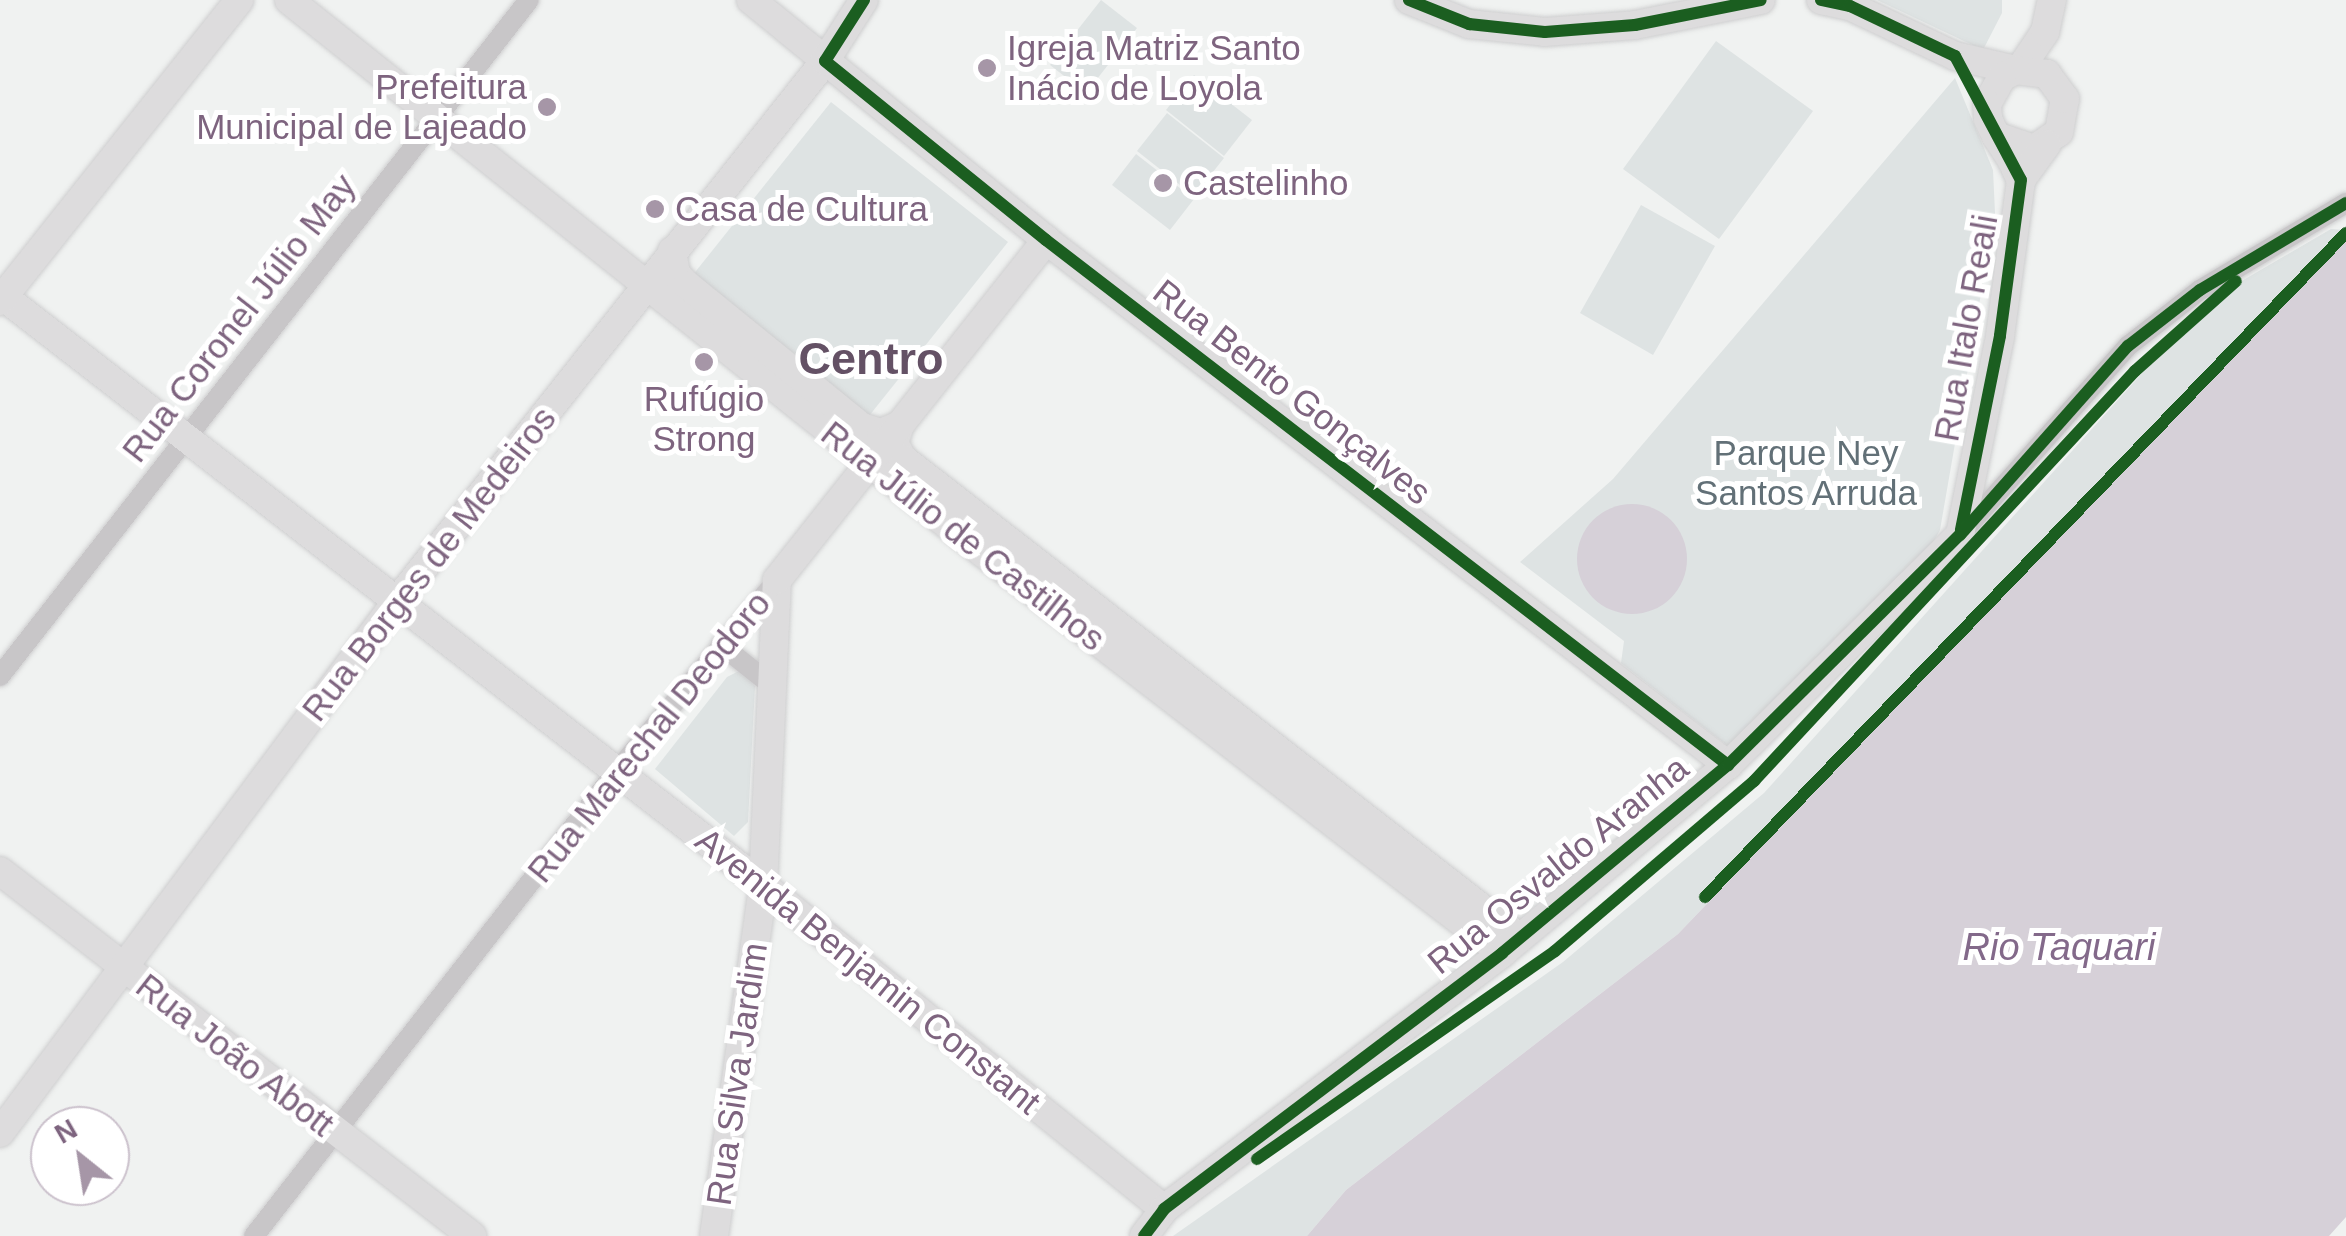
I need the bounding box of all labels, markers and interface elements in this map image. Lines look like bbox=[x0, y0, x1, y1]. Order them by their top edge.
place label: Igreja Matriz Santo Inácio de Loyola bbox=[1007, 27, 1301, 109]
marker: Igreja Matriz Santo Inácio de Loyola bbox=[976, 57, 998, 79]
place label: Prefeitura Municipal de Lajeado bbox=[196, 66, 527, 148]
marker: Prefeitura Municipal de Lajeado bbox=[536, 96, 558, 118]
place label: Castelinho bbox=[1183, 162, 1348, 204]
street label: Rua Coronel Júlio May bbox=[113, 166, 365, 470]
marker: Castelinho bbox=[1152, 172, 1174, 194]
place label: Casa de Cultura bbox=[675, 188, 928, 230]
marker: Casa de Cultura bbox=[644, 198, 666, 220]
street label: Rua Italo Reali bbox=[1925, 211, 2007, 445]
street label: Rua Bento Gonçalves bbox=[1145, 271, 1439, 513]
district label: Centro bbox=[799, 332, 943, 386]
marker: Rufúgio Strong bbox=[693, 351, 715, 373]
place label: Rufúgio Strong bbox=[644, 378, 764, 460]
street label: Rua Borges de Medeiros bbox=[293, 399, 565, 729]
street label: Rua Júlio de Castilhos bbox=[813, 412, 1113, 660]
park label: Parque Ney Santos Arruda bbox=[1694, 432, 1918, 514]
street label: Rua Marechal Deodoro bbox=[519, 583, 779, 891]
street label: Rua Osvaldo Aranha bbox=[1419, 746, 1697, 984]
street label: Avenida Benjamin Constant bbox=[687, 819, 1049, 1123]
water label: Rio Taquari bbox=[1963, 925, 2155, 971]
street label: Rua Silva Jardim bbox=[698, 940, 776, 1208]
street label: Rua João Abott bbox=[127, 964, 343, 1146]
north arrow bbox=[30, 1106, 130, 1206]
text: N bbox=[49, 1113, 82, 1150]

